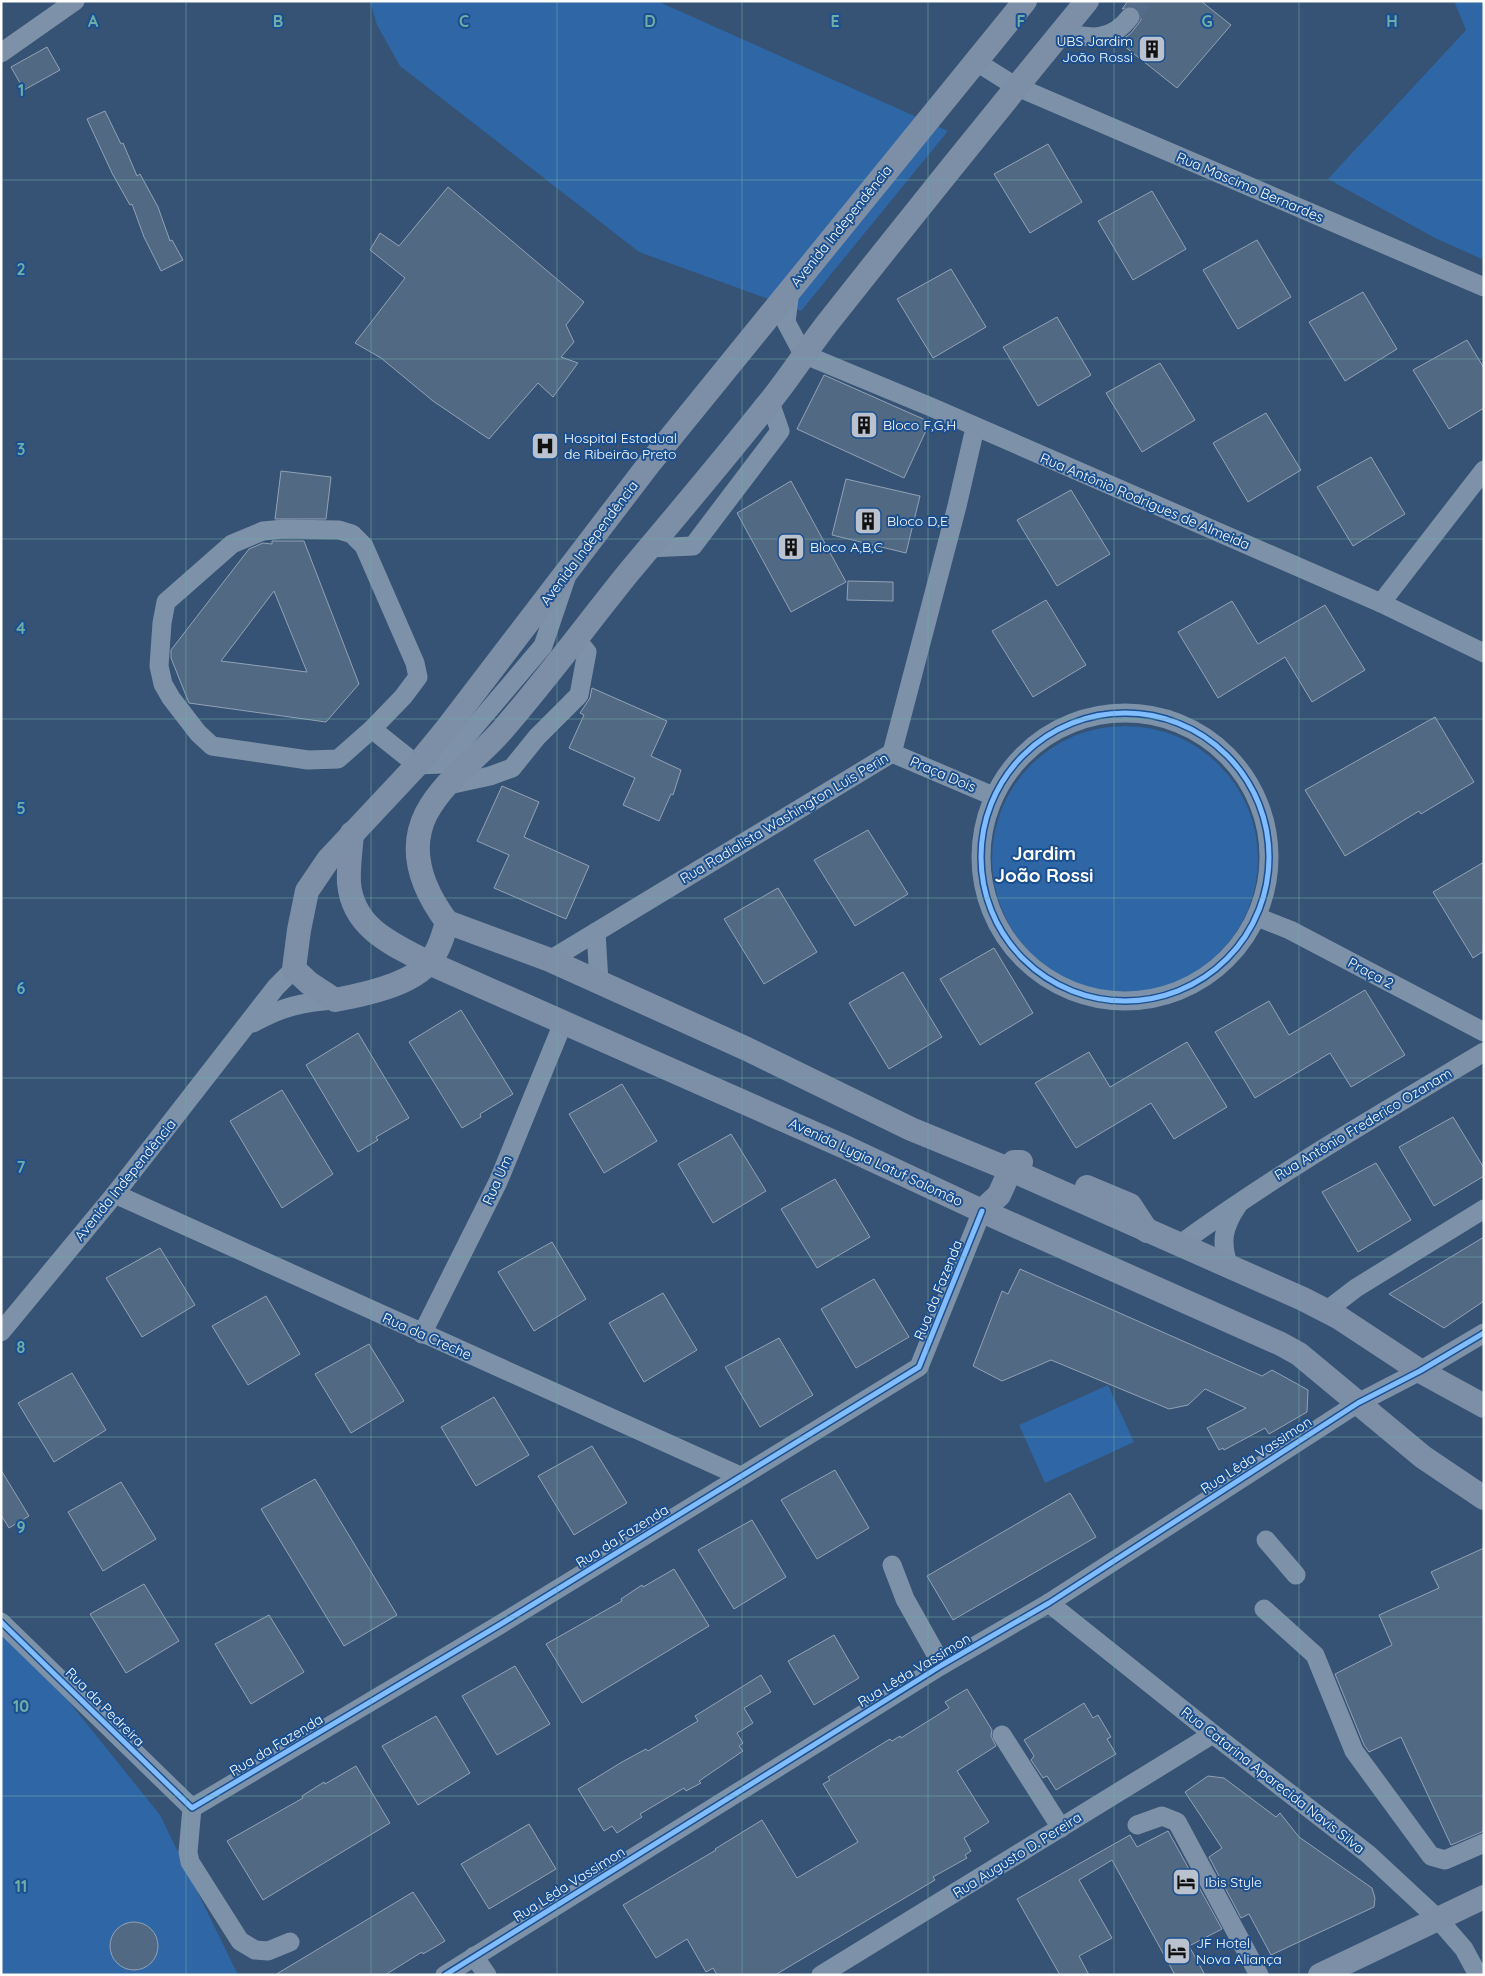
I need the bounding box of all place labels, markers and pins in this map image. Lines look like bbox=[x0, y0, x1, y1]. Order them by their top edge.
place label: UBS Jardim João Rossi bbox=[1056, 32, 1133, 66]
building icon: UBS Jardim João Rossi bbox=[1137, 34, 1167, 64]
building icon: Bloco F,G,H bbox=[849, 410, 879, 440]
place label: Bloco F,G,H bbox=[883, 416, 956, 434]
place label: Hospital Estadual de Ribeirão Preto bbox=[564, 429, 677, 463]
hospital icon: Hospital Estadual de Ribeirão Preto bbox=[530, 431, 560, 461]
building icon: Bloco D,E bbox=[853, 506, 883, 536]
place label: Bloco D,E bbox=[887, 512, 948, 530]
building icon: Bloco A,B,C bbox=[776, 532, 806, 562]
place label: Bloco A,B,C bbox=[810, 538, 883, 556]
hotel icon: Ibis Style bbox=[1171, 1867, 1201, 1897]
place label: Ibis Style bbox=[1205, 1873, 1262, 1891]
place label: JF Hotel Nova Aliança bbox=[1196, 1934, 1282, 1968]
hotel icon: JF Hotel Nova Aliança bbox=[1162, 1936, 1192, 1966]

